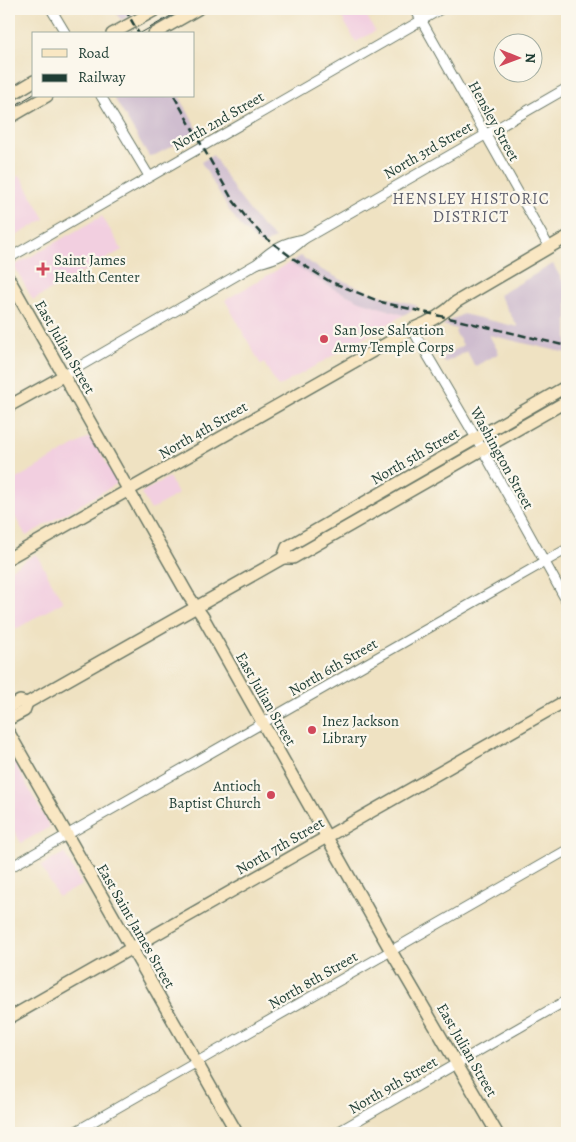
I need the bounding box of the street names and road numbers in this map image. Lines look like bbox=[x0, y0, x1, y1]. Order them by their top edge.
street label: Hensley Street bbox=[464, 77, 524, 165]
street label: North 2nd Street bbox=[168, 87, 268, 155]
street label: North 3rd Street bbox=[380, 116, 476, 184]
street label: East Julian Street bbox=[30, 297, 100, 398]
street label: North 4th Street bbox=[155, 397, 251, 463]
street label: Washington Street bbox=[465, 402, 538, 513]
street label: North 5th Street bbox=[367, 423, 463, 489]
street label: North 6th Street bbox=[285, 633, 381, 701]
street label: East Julian Street bbox=[231, 649, 301, 750]
street label: North 7th Street bbox=[232, 813, 328, 879]
street label: East Saint James Street bbox=[92, 860, 180, 992]
street label: North 8th Street bbox=[265, 946, 361, 1014]
street label: East Julian Street bbox=[432, 1000, 502, 1101]
street label: North 9th Street bbox=[345, 1051, 441, 1118]

